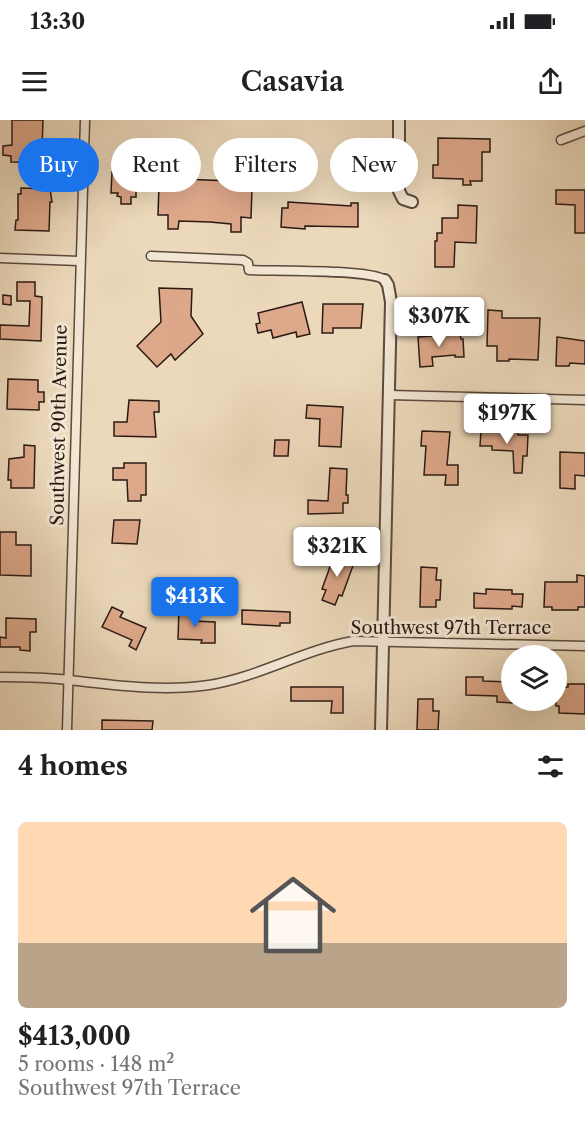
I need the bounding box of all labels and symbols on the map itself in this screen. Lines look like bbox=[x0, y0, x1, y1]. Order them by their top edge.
pin: $307K bbox=[397, 297, 481, 348]
street label: Southwest 90th Avenue bbox=[46, 324, 72, 526]
pin: $197K bbox=[465, 394, 549, 445]
pin: $321K bbox=[295, 527, 379, 578]
pin: $413K bbox=[153, 577, 237, 628]
street label: Southwest 97th Terrace bbox=[351, 617, 551, 639]

